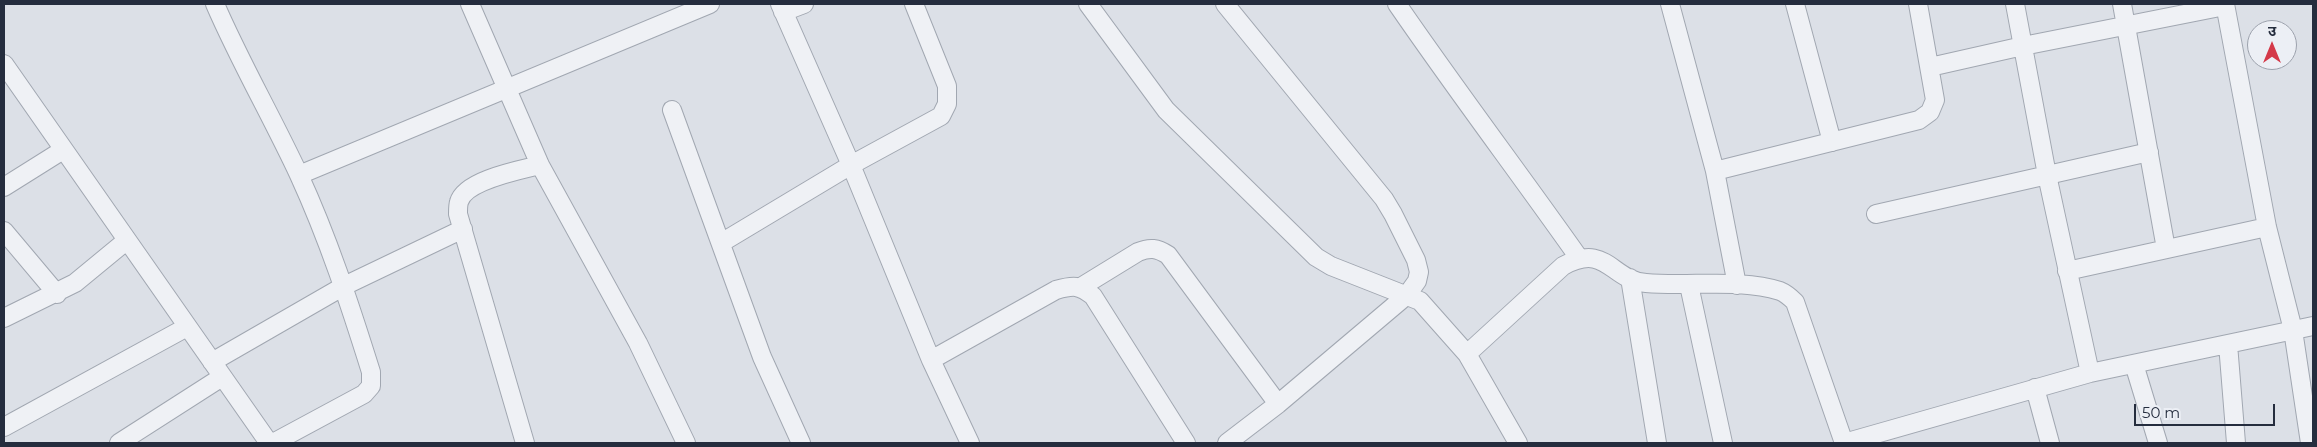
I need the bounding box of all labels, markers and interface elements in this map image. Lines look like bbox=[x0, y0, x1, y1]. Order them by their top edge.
north arrow bbox=[2247, 20, 2297, 70]
text: उ bbox=[2268, 22, 2276, 40]
scale bar bbox=[2137, 394, 2278, 426]
text: 50 m bbox=[2142, 403, 2180, 422]

